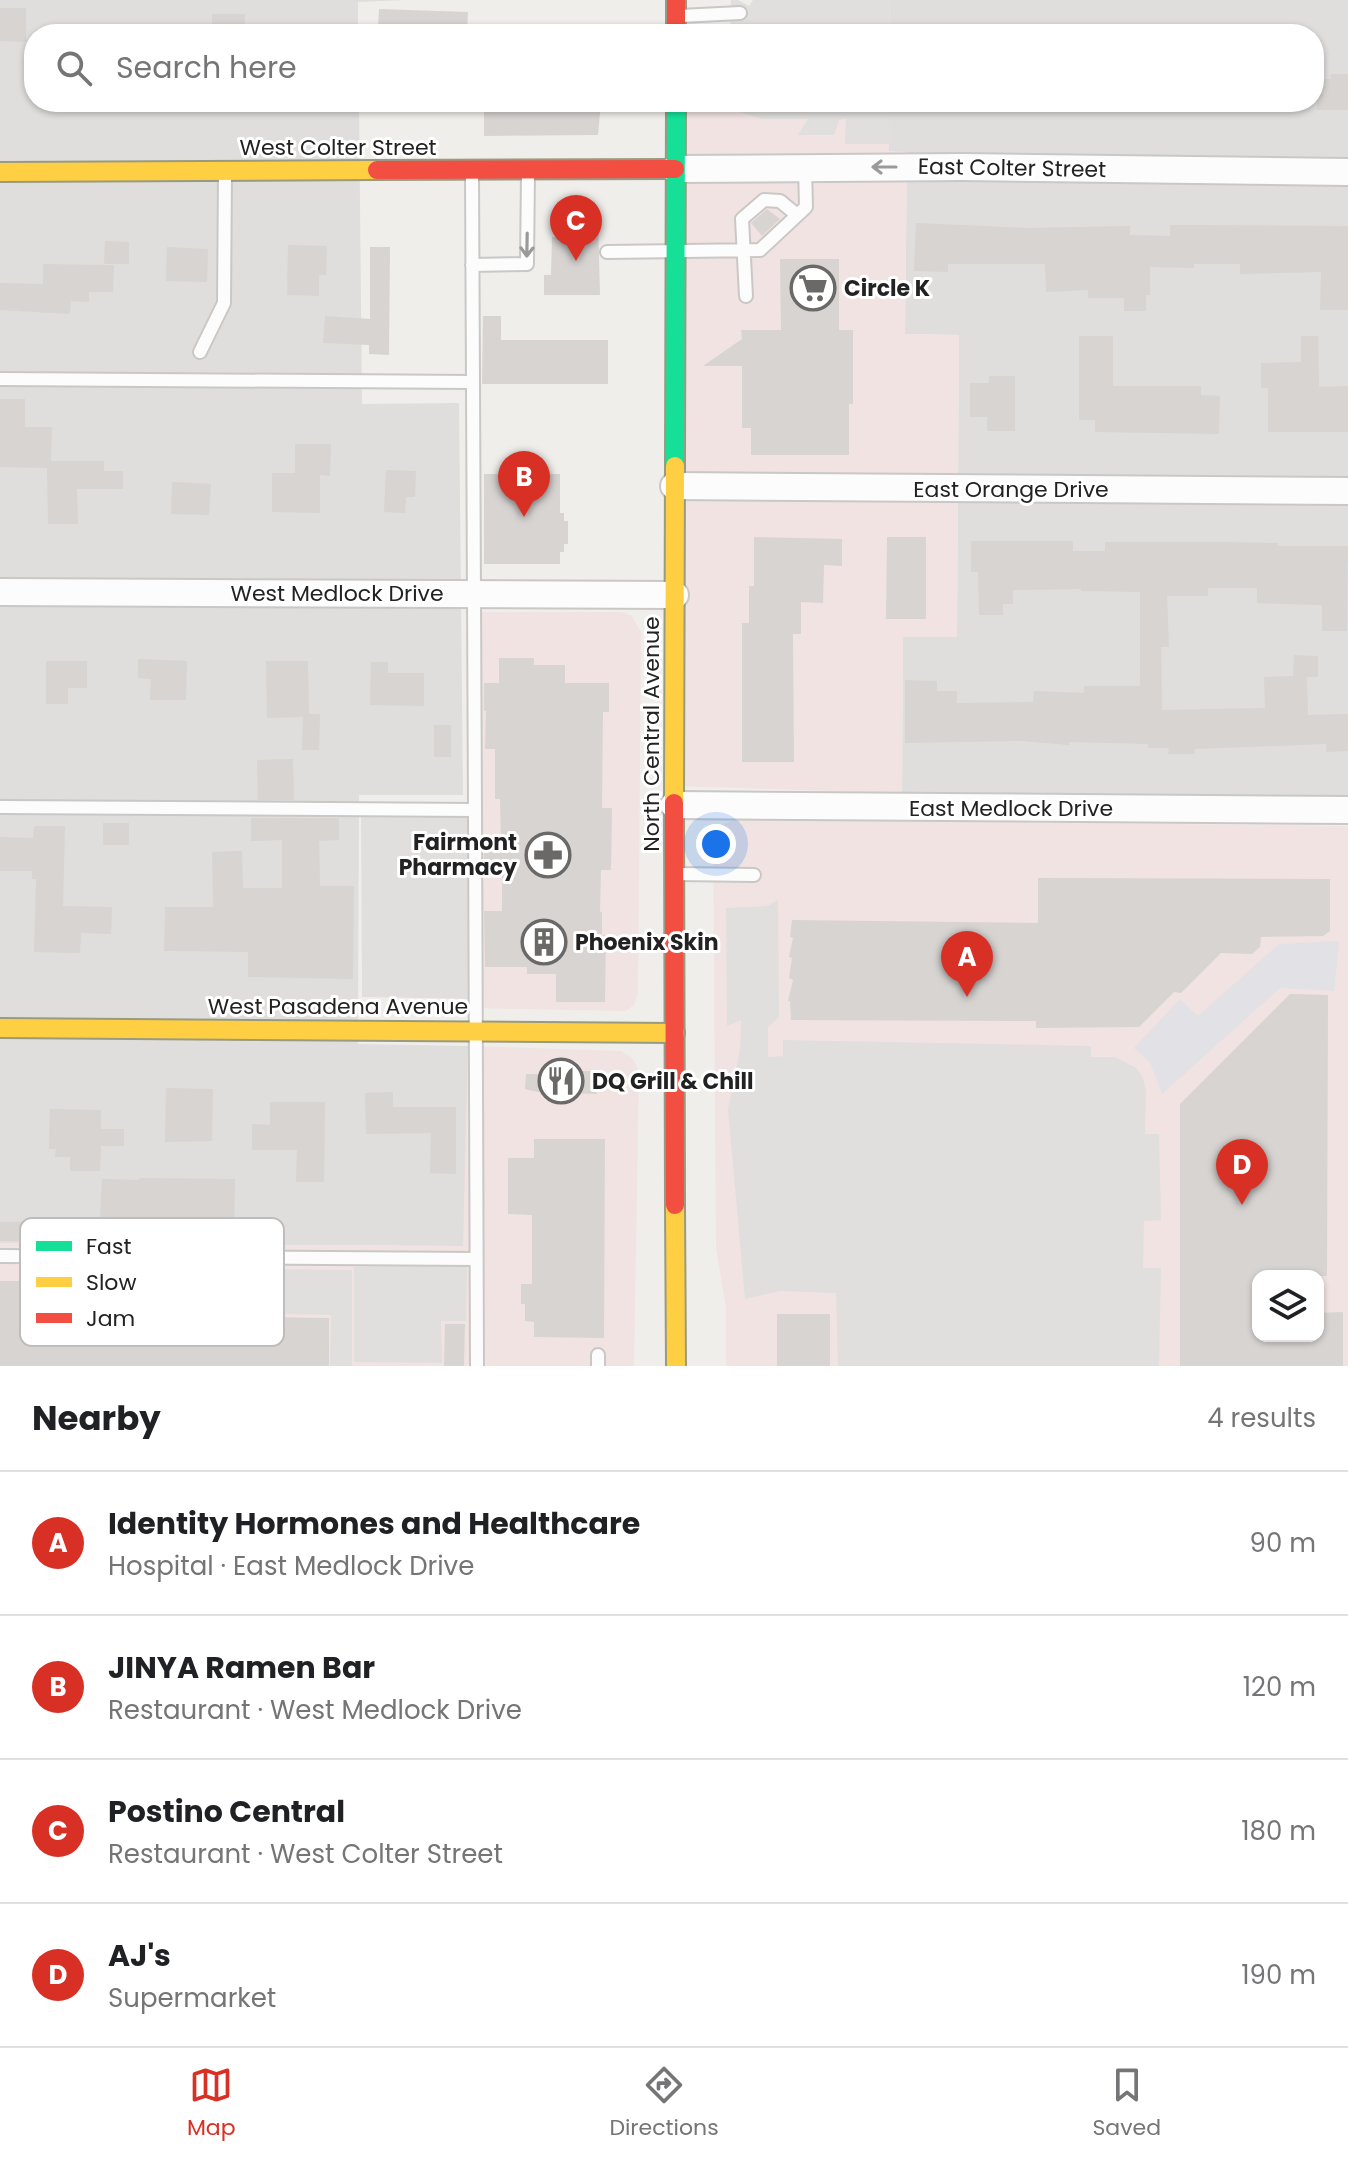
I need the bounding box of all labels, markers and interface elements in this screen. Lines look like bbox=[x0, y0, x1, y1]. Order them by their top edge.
search box bbox=[24, 24, 1324, 112]
icon: search bbox=[52, 46, 96, 90]
text: Search here bbox=[116, 46, 297, 89]
street label: West Colter Street bbox=[239, 132, 437, 163]
street label: East Colter Street bbox=[918, 151, 1106, 185]
one-way arrow bbox=[871, 159, 898, 175]
pin: C bbox=[550, 195, 602, 261]
one-way arrow bbox=[519, 231, 535, 258]
supermarket icon: Circle K bbox=[789, 264, 837, 312]
place label: Circle K bbox=[844, 273, 930, 304]
pin: B bbox=[498, 451, 550, 517]
street label: East Orange Drive bbox=[913, 474, 1109, 505]
street label: West Medlock Drive bbox=[230, 578, 444, 609]
street label: North Central Avenue bbox=[636, 616, 667, 852]
street label: East Medlock Drive bbox=[909, 793, 1113, 824]
your location bbox=[696, 824, 736, 864]
place label: Fairmont Pharmacy bbox=[399, 827, 517, 883]
pharmacy icon: Fairmont Pharmacy bbox=[524, 831, 572, 879]
building icon: Phoenix Skin bbox=[520, 918, 568, 966]
place label: Phoenix Skin bbox=[575, 927, 719, 958]
pin: A bbox=[941, 931, 993, 997]
street label: West Pasadena Avenue bbox=[208, 991, 468, 1022]
restaurant icon: DQ Grill & Chill bbox=[537, 1057, 585, 1105]
place label: DQ Grill & Chill bbox=[592, 1066, 754, 1097]
pin: D bbox=[1216, 1139, 1268, 1205]
legend bbox=[20, 1218, 284, 1346]
text: Fast bbox=[86, 1231, 131, 1262]
text: Slow bbox=[86, 1267, 136, 1298]
map controls bbox=[1252, 1270, 1324, 1342]
button: layers bbox=[1252, 1270, 1324, 1342]
text: Jam bbox=[86, 1303, 135, 1334]
text: Nearby bbox=[32, 1394, 161, 1442]
text: 4 results bbox=[1207, 1400, 1316, 1436]
text: Identity Hormones and Healthcare bbox=[108, 1502, 640, 1545]
text: A bbox=[48, 1525, 68, 1561]
text: 90 m bbox=[1250, 1525, 1316, 1561]
text: Hospital · East Medlock Drive bbox=[108, 1548, 474, 1584]
text: JINYA Ramen Bar bbox=[108, 1646, 375, 1689]
text: B bbox=[49, 1669, 67, 1705]
text: 120 m bbox=[1243, 1669, 1316, 1705]
text: Restaurant · West Medlock Drive bbox=[108, 1692, 522, 1728]
text: Postino Central bbox=[108, 1790, 345, 1833]
text: C bbox=[48, 1813, 68, 1849]
text: 180 m bbox=[1241, 1813, 1316, 1849]
text: Restaurant · West Colter Street bbox=[108, 1836, 503, 1872]
text: AJ's bbox=[108, 1934, 171, 1977]
text: D bbox=[49, 1957, 67, 1993]
text: 190 m bbox=[1241, 1957, 1316, 1993]
text: Supermarket bbox=[108, 1980, 276, 2016]
tab: Map bbox=[187, 2063, 236, 2144]
tab: Directions bbox=[609, 2063, 719, 2144]
tab: Saved bbox=[1092, 2063, 1161, 2144]

